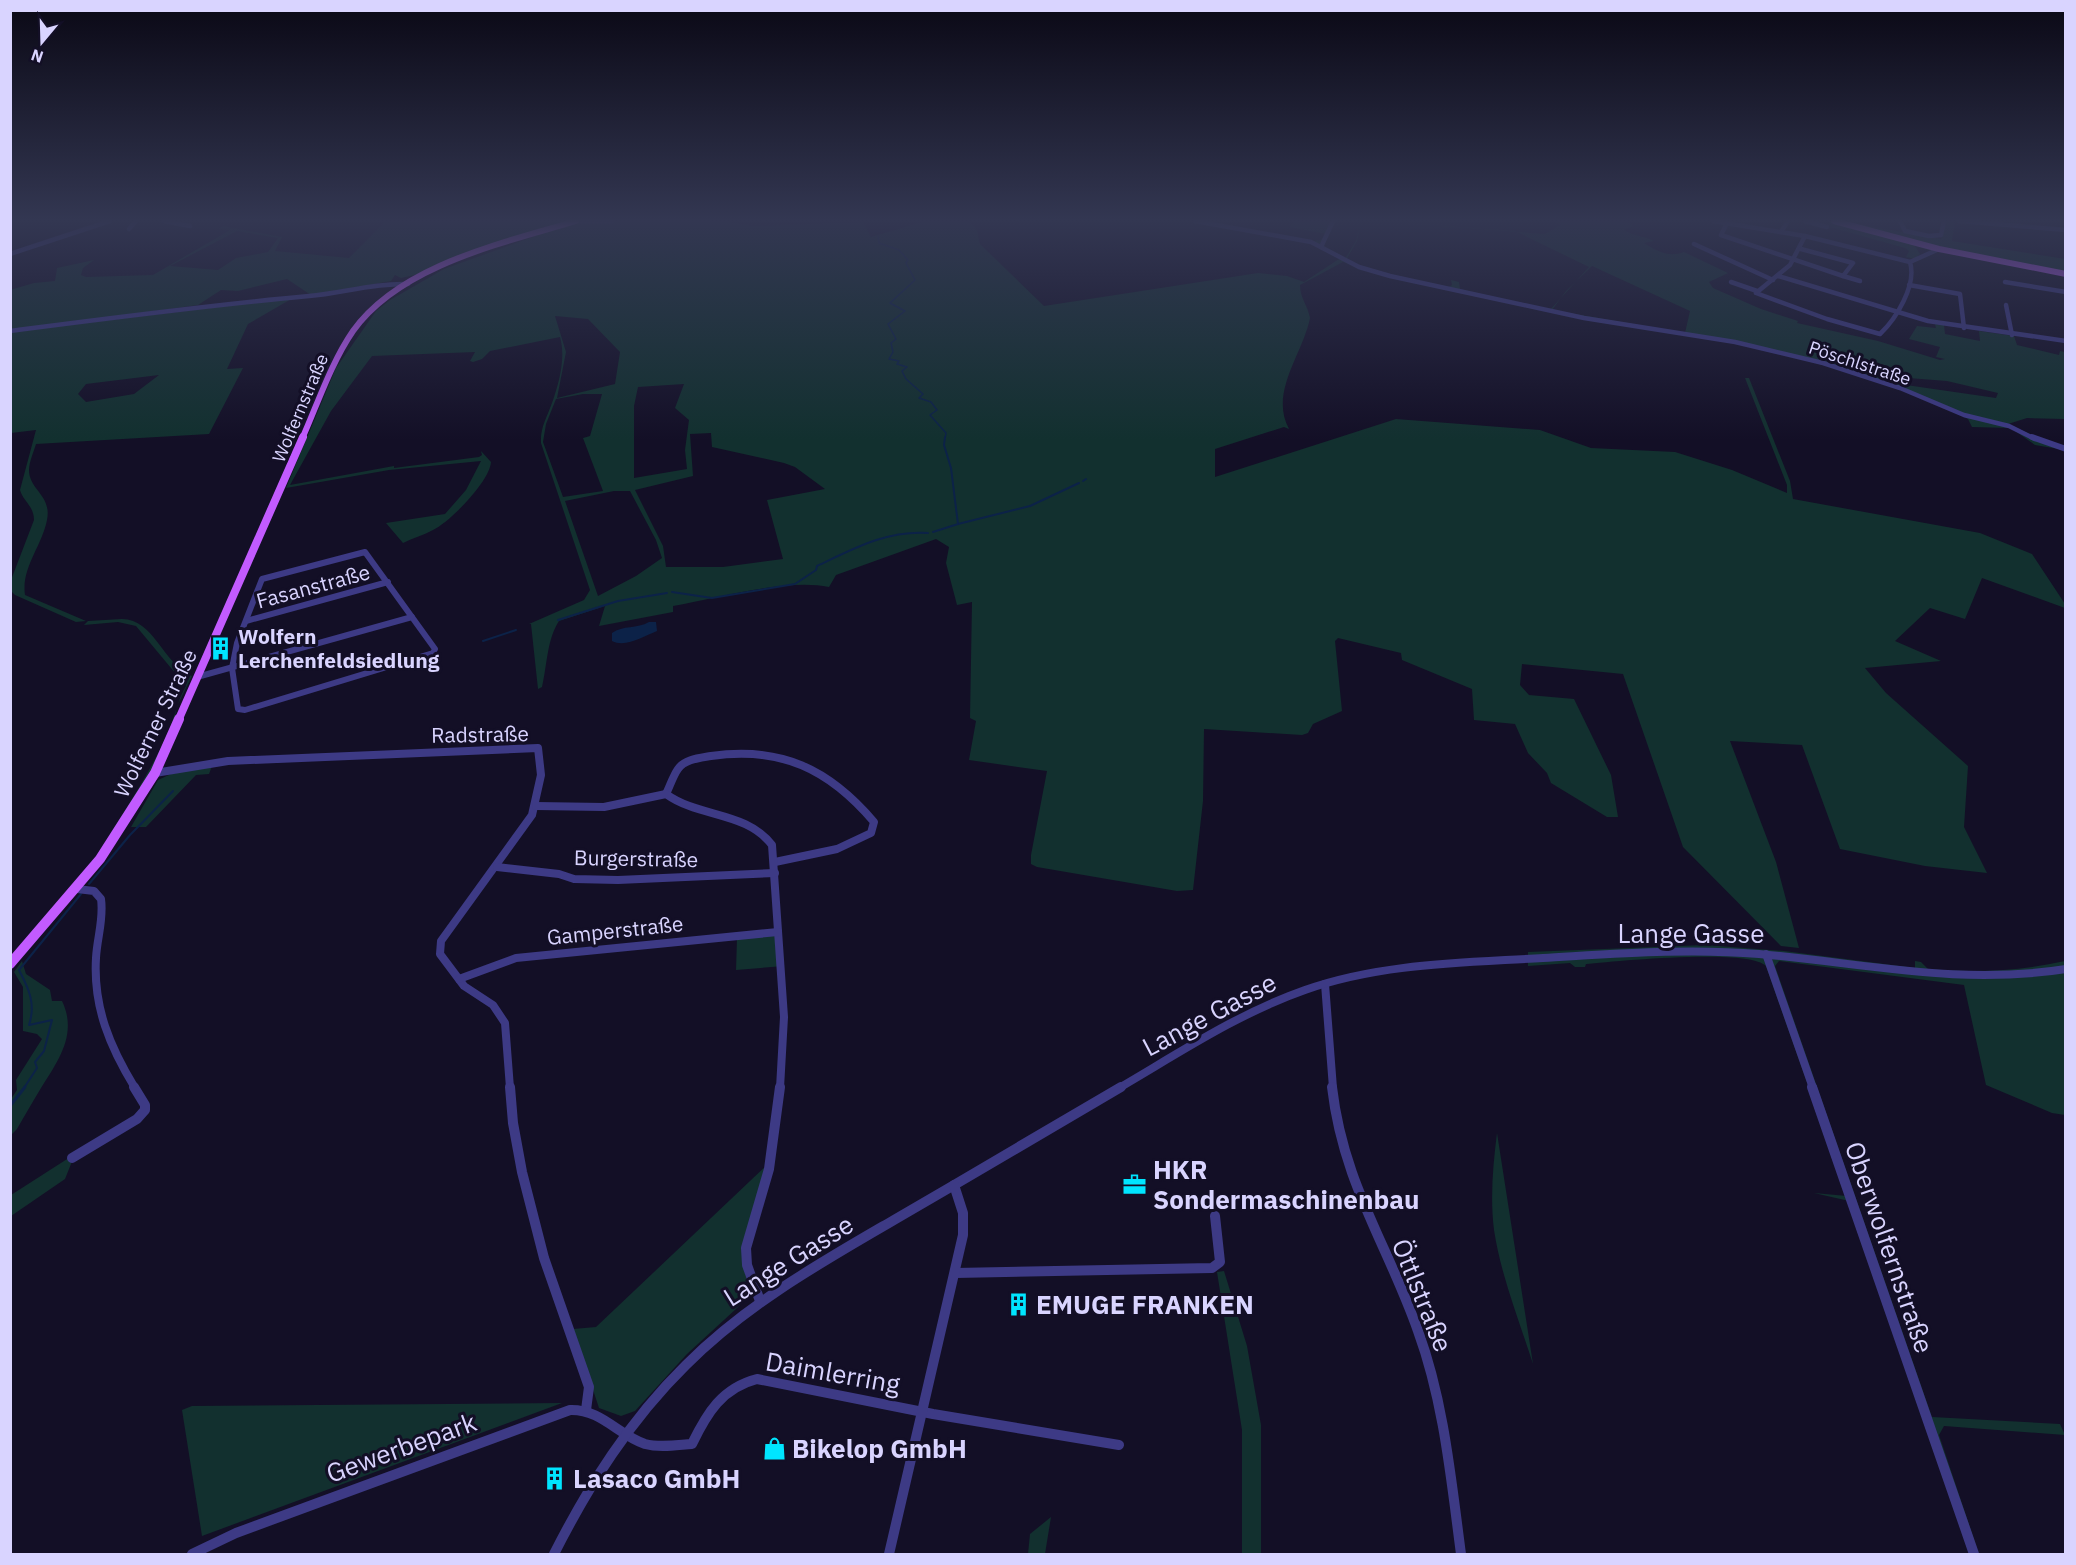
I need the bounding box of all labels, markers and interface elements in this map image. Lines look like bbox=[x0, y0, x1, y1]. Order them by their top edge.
north arrow bbox=[12, 12, 72, 72]
text: N bbox=[28, 45, 46, 68]
street label: Pöschlstraße bbox=[1806, 336, 1914, 390]
street label: Wolfernstraße bbox=[267, 350, 333, 466]
street label: Fasanstraße bbox=[253, 557, 373, 615]
place label: Wolfern Lerchenfeldsiedlung bbox=[238, 622, 440, 674]
building icon: Wolfern Lerchenfeldsiedlung bbox=[207, 635, 233, 661]
street label: Wolferner Straße bbox=[107, 644, 203, 802]
street label: Radstraße bbox=[431, 719, 529, 749]
street label: Burgerstraße bbox=[574, 843, 698, 873]
street label: Gamperstraße bbox=[545, 909, 685, 951]
street label: Lange Gasse bbox=[1617, 916, 1765, 950]
street label: Lange Gasse bbox=[1136, 964, 1282, 1064]
street label: Oberwolfernstraße bbox=[1838, 1137, 1942, 1357]
place label: HKR Sondermaschinenbau bbox=[1153, 1152, 1420, 1216]
office icon: HKR Sondermaschinenbau bbox=[1122, 1171, 1148, 1197]
street label: Lange Gasse bbox=[717, 1207, 859, 1313]
street label: Öttlstraße bbox=[1385, 1233, 1461, 1357]
place label: EMUGE FRANKEN bbox=[1036, 1287, 1254, 1321]
building icon: EMUGE FRANKEN bbox=[1005, 1291, 1031, 1317]
street label: Daimlerring bbox=[763, 1343, 903, 1401]
street label: Gewerbepark bbox=[321, 1404, 481, 1490]
place label: Bikelop GmbH bbox=[792, 1431, 967, 1465]
shop icon: Bikelop GmbH bbox=[761, 1435, 787, 1461]
place label: Lasaco GmbH bbox=[573, 1461, 740, 1495]
building icon: Lasaco GmbH bbox=[542, 1465, 568, 1491]

